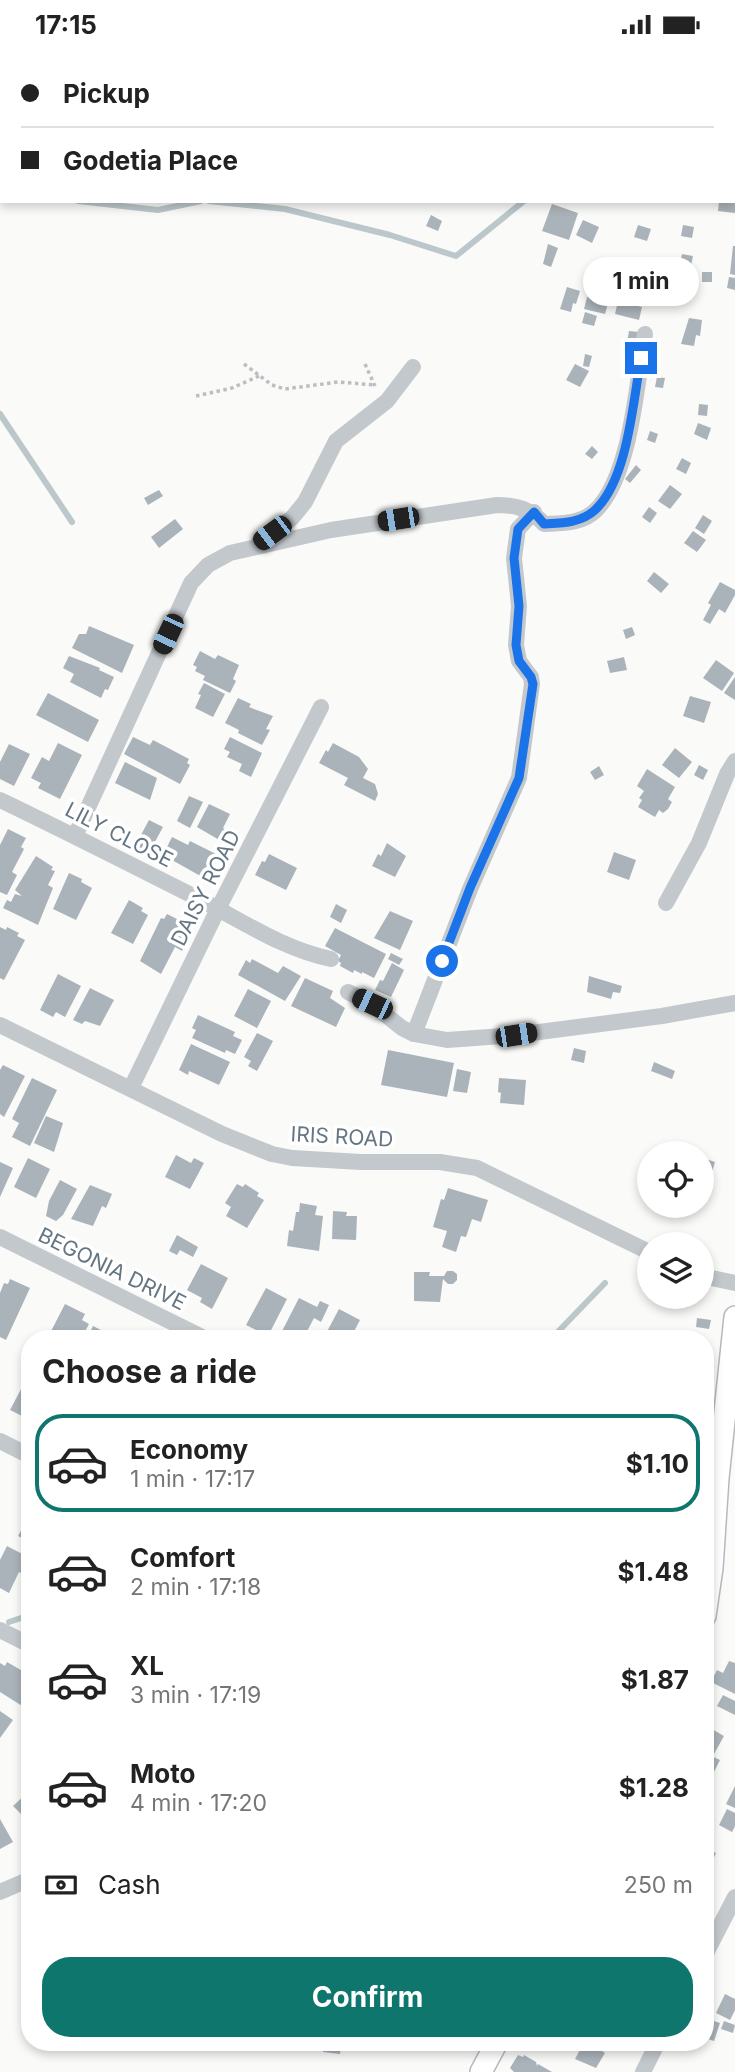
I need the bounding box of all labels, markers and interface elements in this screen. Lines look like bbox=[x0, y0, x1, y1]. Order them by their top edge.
text: 17:15 bbox=[35, 9, 97, 40]
text: Pickup bbox=[63, 78, 150, 109]
text: Godetia Place bbox=[63, 145, 238, 176]
callout: 1 min bbox=[583, 257, 699, 305]
text: 1 min bbox=[613, 267, 669, 295]
route end bbox=[625, 342, 657, 374]
car bbox=[376, 505, 421, 533]
car bbox=[249, 512, 296, 554]
car bbox=[150, 611, 187, 657]
street label: LILY CLOSE bbox=[61, 797, 177, 872]
street label: DAISY ROAD bbox=[166, 826, 245, 950]
route start bbox=[426, 945, 458, 977]
car bbox=[349, 986, 396, 1022]
car bbox=[494, 1021, 539, 1049]
street label: IRIS ROAD bbox=[290, 1121, 394, 1152]
map controls bbox=[637, 1141, 714, 1309]
button: locate bbox=[637, 1141, 714, 1218]
street label: BEGONIA DRIVE bbox=[34, 1222, 190, 1315]
button: layers bbox=[637, 1232, 714, 1309]
text: Choose a ride bbox=[42, 1352, 257, 1391]
icon: car bbox=[46, 1432, 109, 1495]
text: Economy bbox=[130, 1434, 248, 1465]
text: $1.10 bbox=[626, 1448, 689, 1479]
text: 1 min · 17:17 bbox=[130, 1465, 255, 1493]
icon: car bbox=[46, 1540, 109, 1603]
text: Comfort bbox=[130, 1542, 235, 1573]
text: $1.48 bbox=[618, 1556, 689, 1587]
text: 2 min · 17:18 bbox=[130, 1573, 261, 1601]
icon: car bbox=[46, 1648, 109, 1711]
text: XL bbox=[130, 1650, 164, 1681]
text: $1.87 bbox=[621, 1664, 689, 1695]
text: 3 min · 17:19 bbox=[130, 1681, 261, 1709]
icon: car bbox=[46, 1756, 109, 1819]
text: Moto bbox=[130, 1758, 195, 1789]
text: $1.28 bbox=[619, 1772, 689, 1803]
text: 4 min · 17:20 bbox=[130, 1789, 267, 1817]
icon: cash bbox=[42, 1866, 80, 1904]
text: Cash bbox=[98, 1869, 161, 1900]
text: 250 m bbox=[624, 1871, 693, 1899]
button: Confirm bbox=[42, 1957, 693, 2037]

